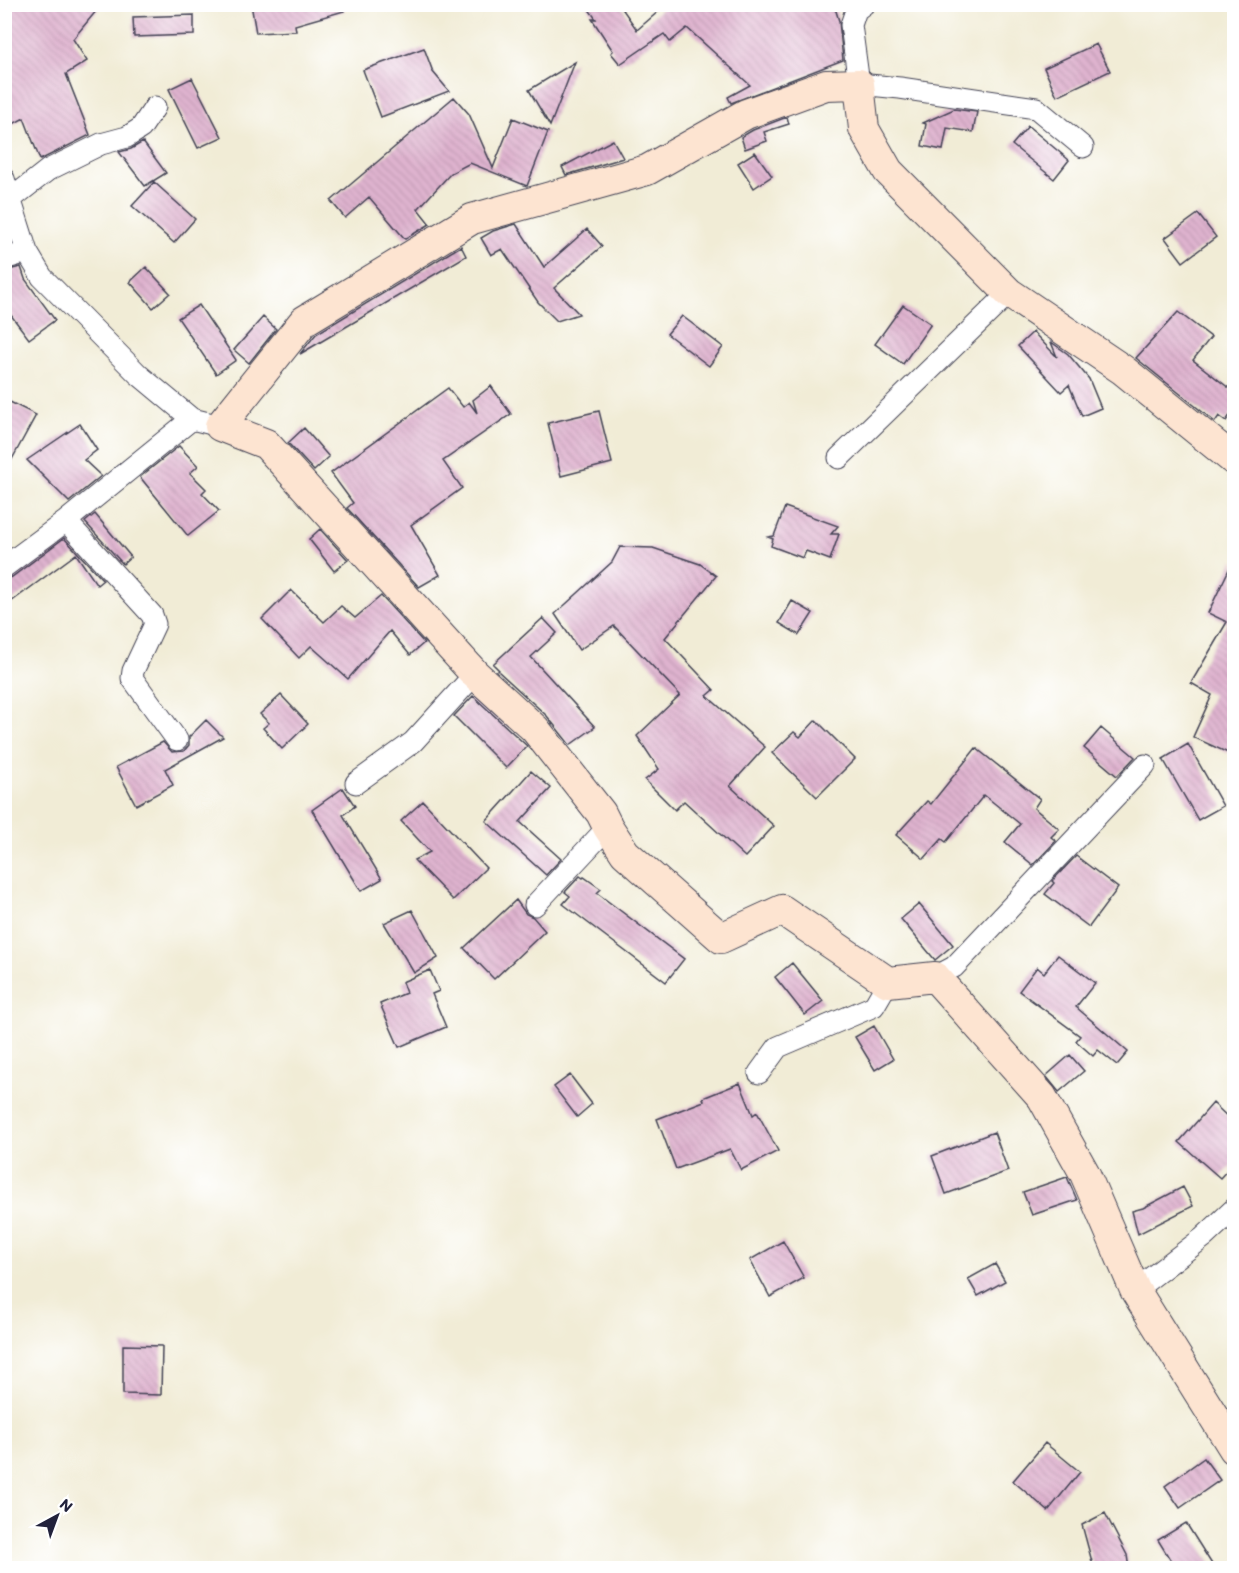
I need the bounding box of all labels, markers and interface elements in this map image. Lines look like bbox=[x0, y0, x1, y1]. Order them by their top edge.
north arrow bbox=[27, 1486, 87, 1546]
text: N bbox=[56, 1494, 77, 1516]

